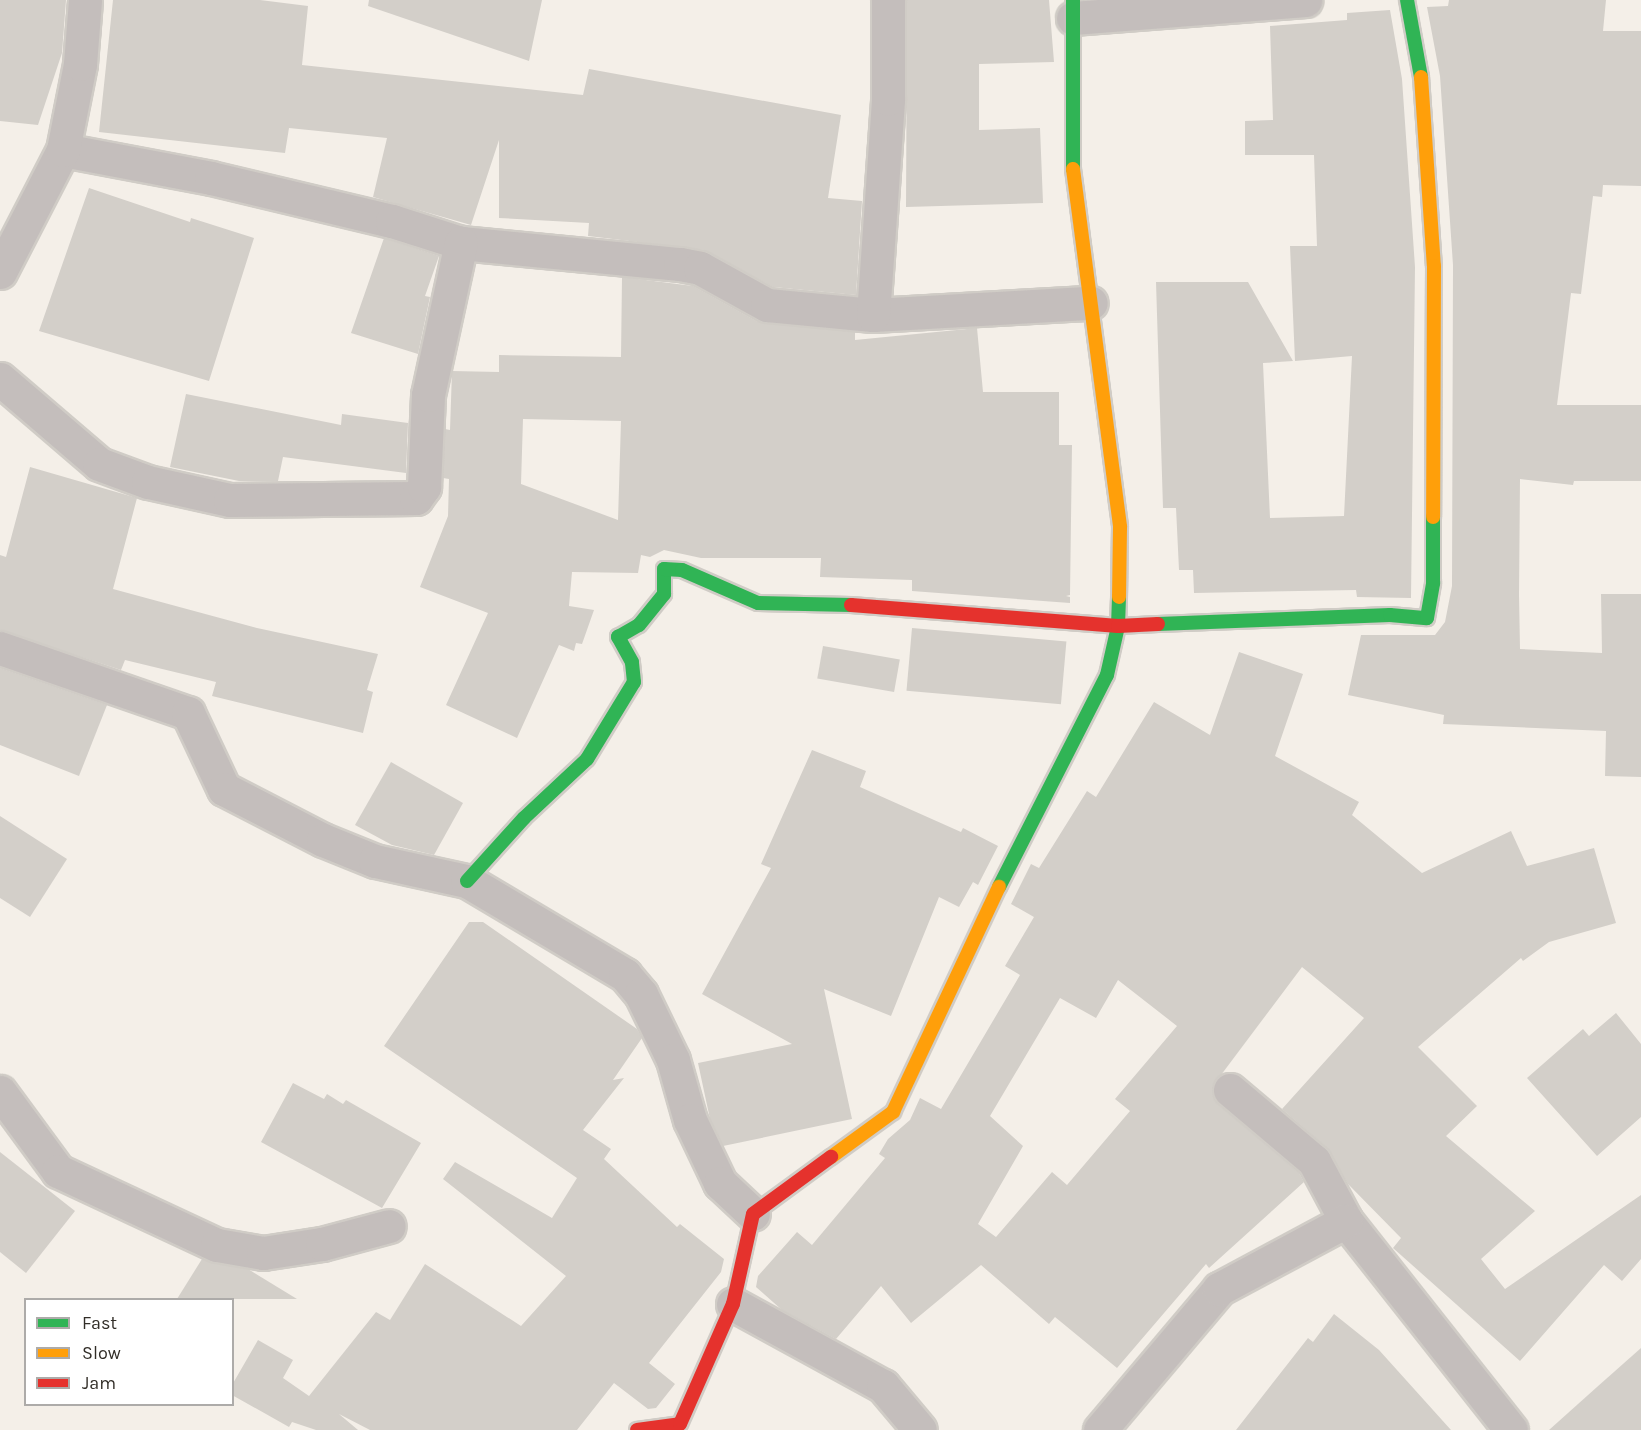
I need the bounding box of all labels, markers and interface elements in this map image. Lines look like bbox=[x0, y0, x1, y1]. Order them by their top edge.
legend bbox=[24, 1298, 234, 1406]
text: Fast bbox=[82, 1312, 117, 1334]
text: Slow bbox=[82, 1342, 121, 1364]
text: Jam bbox=[82, 1372, 116, 1394]

